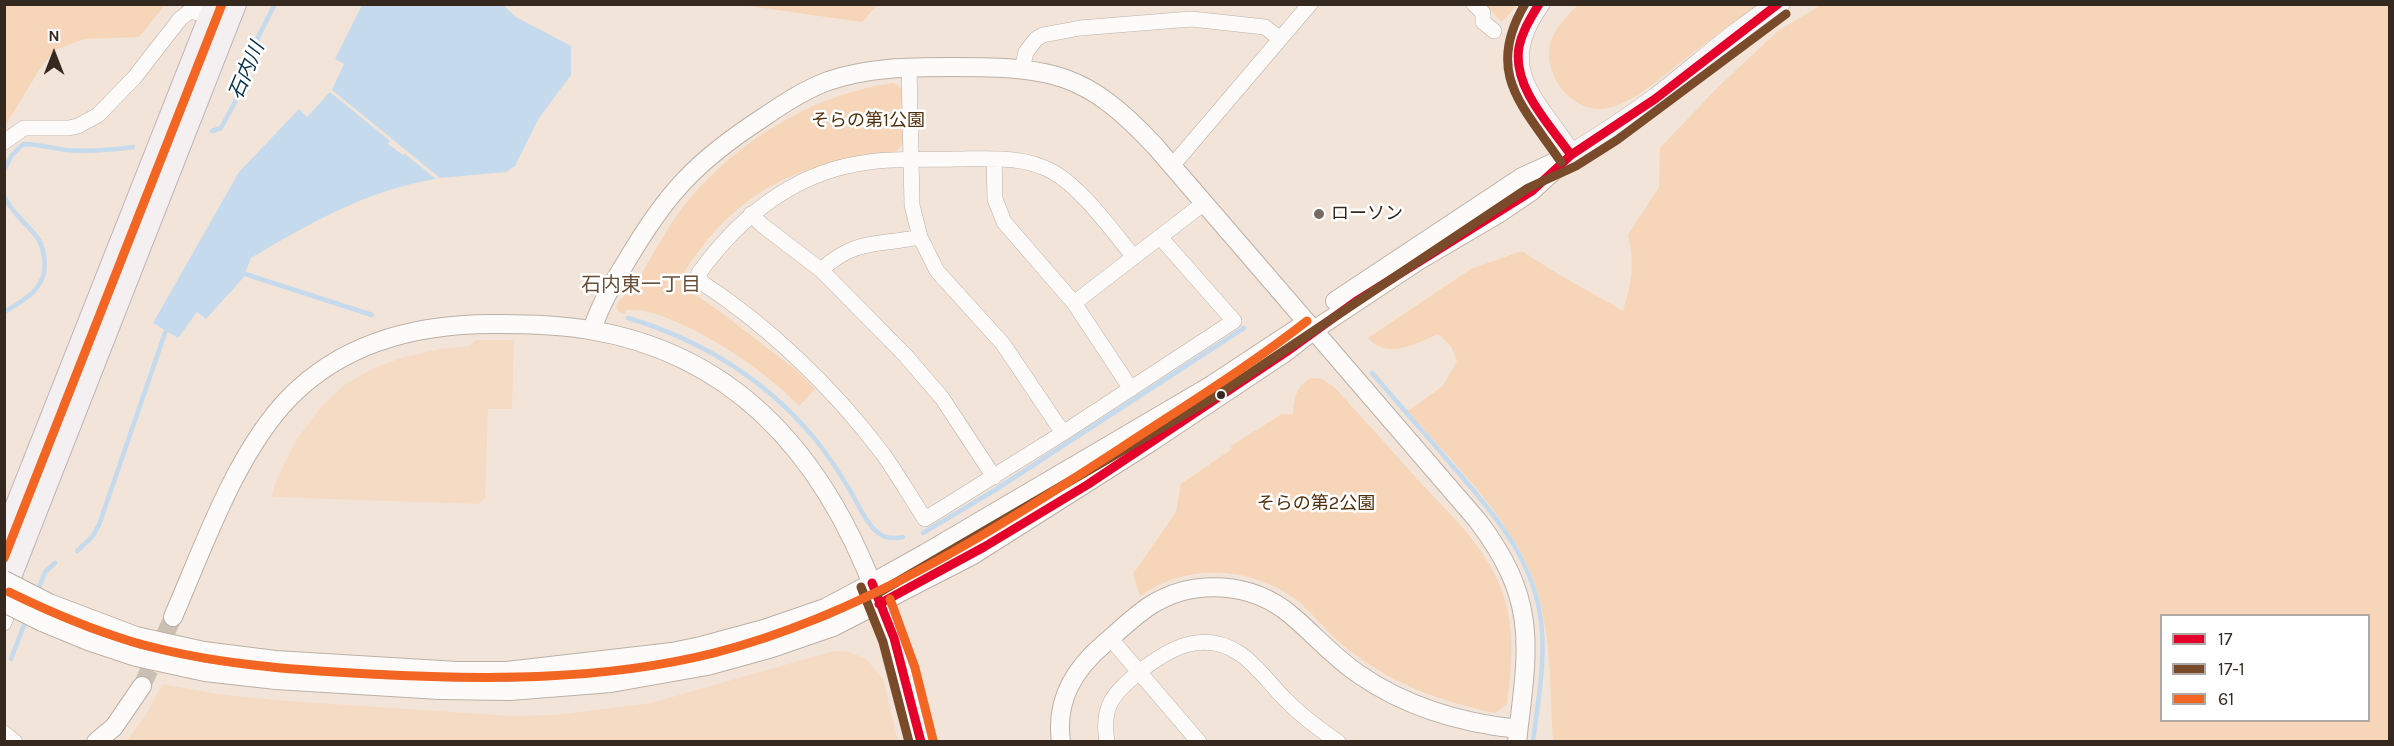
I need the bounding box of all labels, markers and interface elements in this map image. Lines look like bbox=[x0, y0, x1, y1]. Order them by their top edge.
north arrow bbox=[24, 24, 84, 84]
text: N bbox=[48, 26, 60, 45]
water label: 石内川 bbox=[224, 39, 270, 103]
park label: そらの第1公園 bbox=[811, 110, 925, 132]
place label: ローソン bbox=[1331, 203, 1403, 225]
marker: ローソン bbox=[1312, 207, 1326, 221]
district label: 石内東一丁目 bbox=[581, 273, 701, 297]
unlabelled marker bbox=[1215, 389, 1227, 401]
park label: そらの第2公園 bbox=[1257, 493, 1375, 515]
legend bbox=[2160, 614, 2370, 722]
text: 17 bbox=[2218, 628, 2232, 650]
text: 17-1 bbox=[2218, 658, 2245, 680]
text: 61 bbox=[2218, 688, 2234, 710]

